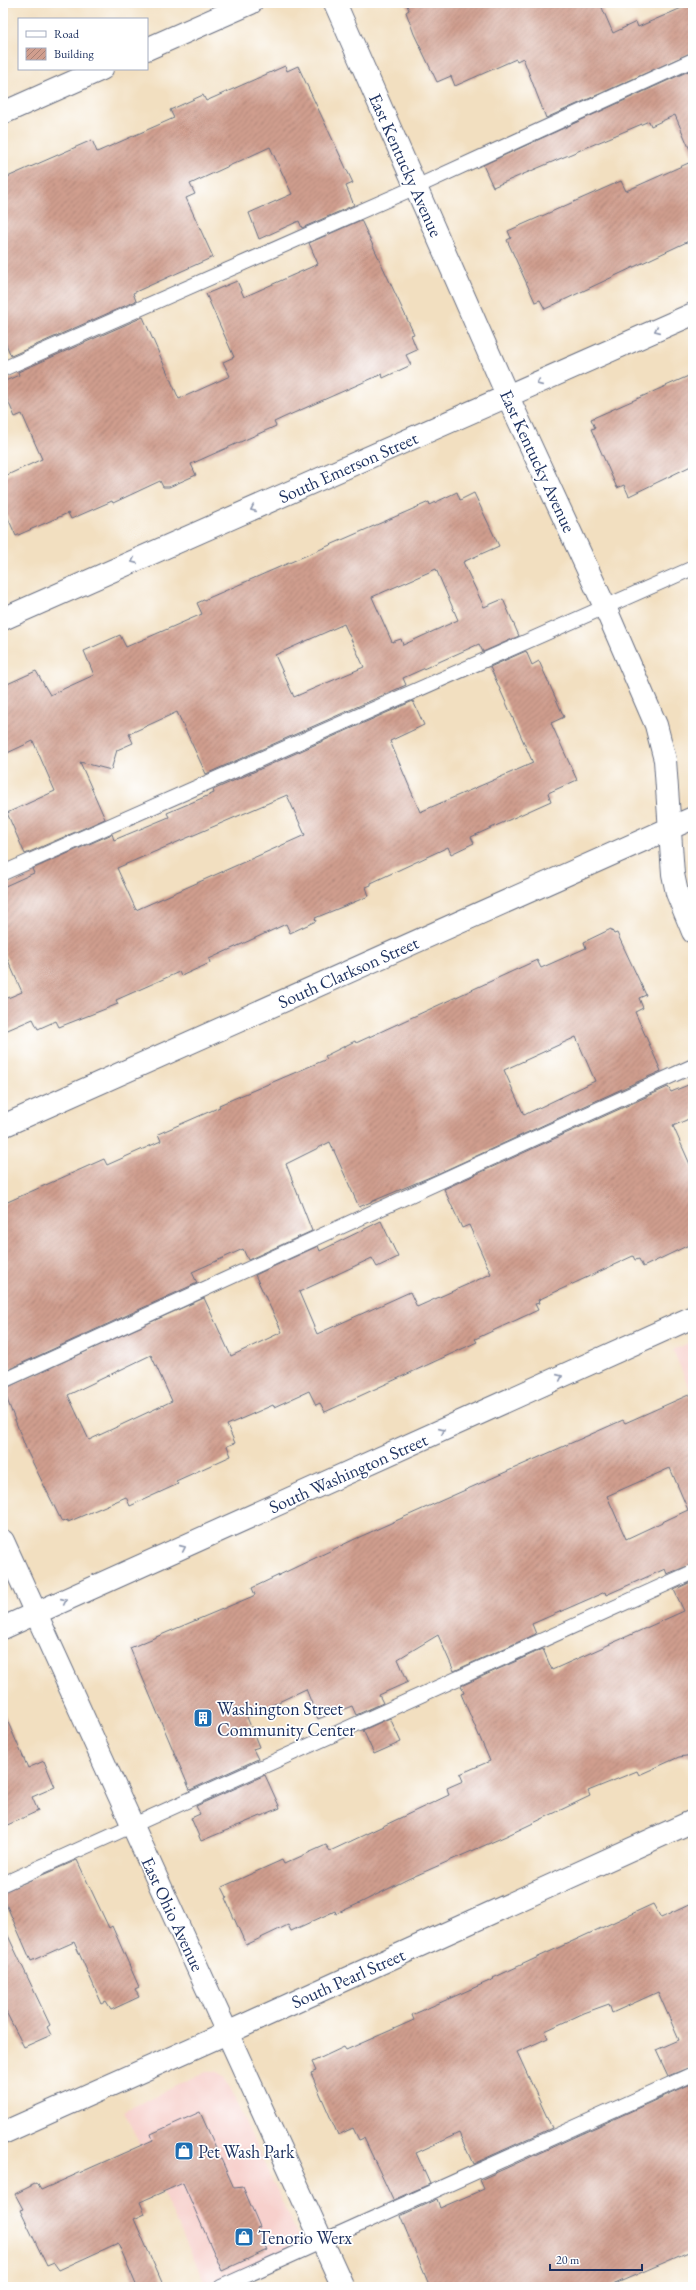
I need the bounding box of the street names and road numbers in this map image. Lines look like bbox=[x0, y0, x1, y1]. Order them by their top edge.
street label: East Kentucky Avenue bbox=[364, 90, 448, 240]
street label: East Kentucky Avenue bbox=[495, 386, 581, 536]
street label: South Emerson Street bbox=[275, 426, 421, 508]
street label: South Clarkson Street bbox=[274, 931, 422, 1013]
street label: South Washington Street bbox=[265, 1428, 431, 1518]
street label: East Ohio Avenue bbox=[136, 1853, 210, 1975]
street label: South Pearl Street bbox=[288, 1943, 409, 2013]

